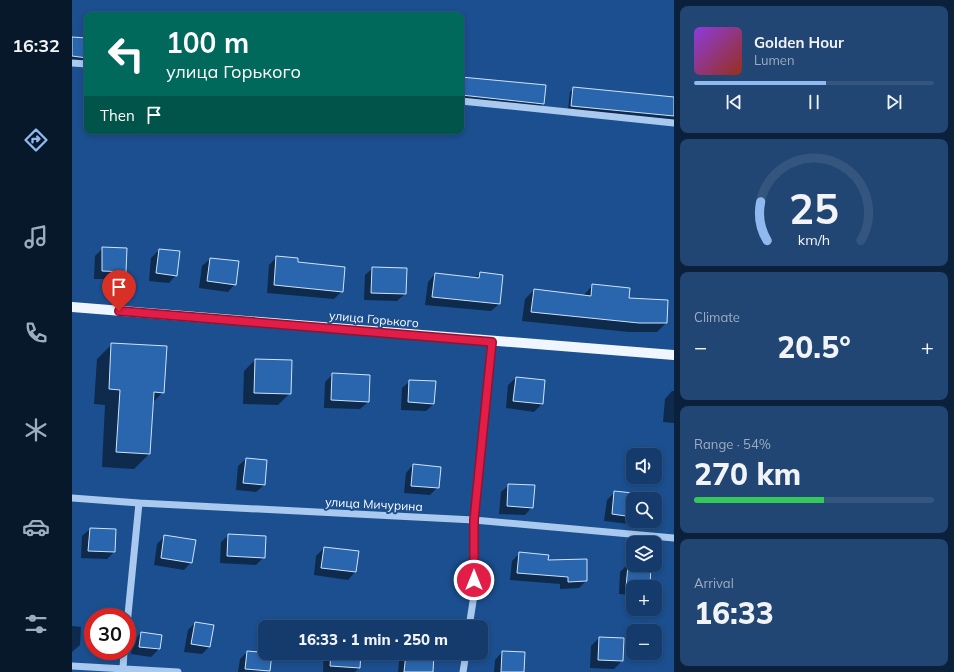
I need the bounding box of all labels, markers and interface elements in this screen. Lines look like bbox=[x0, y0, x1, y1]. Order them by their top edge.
text: 100 m bbox=[166, 25, 249, 60]
icon: left bbox=[100, 28, 152, 80]
text: Golden Hour bbox=[754, 33, 844, 52]
text: 16:32 bbox=[12, 34, 60, 57]
text: Lumen bbox=[754, 52, 795, 68]
text: улица Горького bbox=[166, 60, 301, 83]
icon: previous bbox=[723, 91, 745, 113]
icon: pause bbox=[803, 91, 825, 113]
icon: next bbox=[883, 91, 905, 113]
icon: arrive bbox=[143, 104, 165, 126]
text: Then bbox=[100, 106, 135, 125]
icon: directions bbox=[22, 126, 50, 154]
text: 25 bbox=[789, 182, 839, 234]
icon: music bbox=[22, 223, 50, 251]
text: km/h bbox=[798, 230, 830, 248]
pin bbox=[102, 270, 136, 311]
icon: arrive bbox=[108, 276, 130, 298]
street label: улица Горького bbox=[329, 308, 419, 330]
text: Climate bbox=[694, 309, 740, 325]
icon: phone bbox=[22, 319, 50, 347]
text: 20.5° bbox=[777, 328, 851, 366]
text: − bbox=[694, 333, 707, 361]
text: + bbox=[921, 333, 934, 361]
icon: climate bbox=[22, 416, 50, 444]
text: Range · 54% bbox=[694, 436, 771, 452]
map controls bbox=[626, 448, 662, 660]
button: sound bbox=[626, 448, 662, 484]
text: 270 km bbox=[694, 455, 801, 493]
button: search bbox=[626, 492, 662, 528]
street label: улица Мичурина bbox=[325, 494, 423, 514]
icon: car bbox=[22, 513, 50, 541]
button: layers bbox=[626, 536, 662, 572]
position arrow bbox=[453, 559, 495, 601]
text: Arrival bbox=[694, 575, 734, 591]
button: + bbox=[626, 580, 662, 616]
text: 16:33 bbox=[694, 594, 774, 632]
speed limit sign: 30 bbox=[84, 608, 136, 660]
icon: filters bbox=[22, 610, 50, 638]
button: − bbox=[626, 624, 662, 660]
text: 16:33 · 1 min · 250 m bbox=[298, 630, 448, 649]

